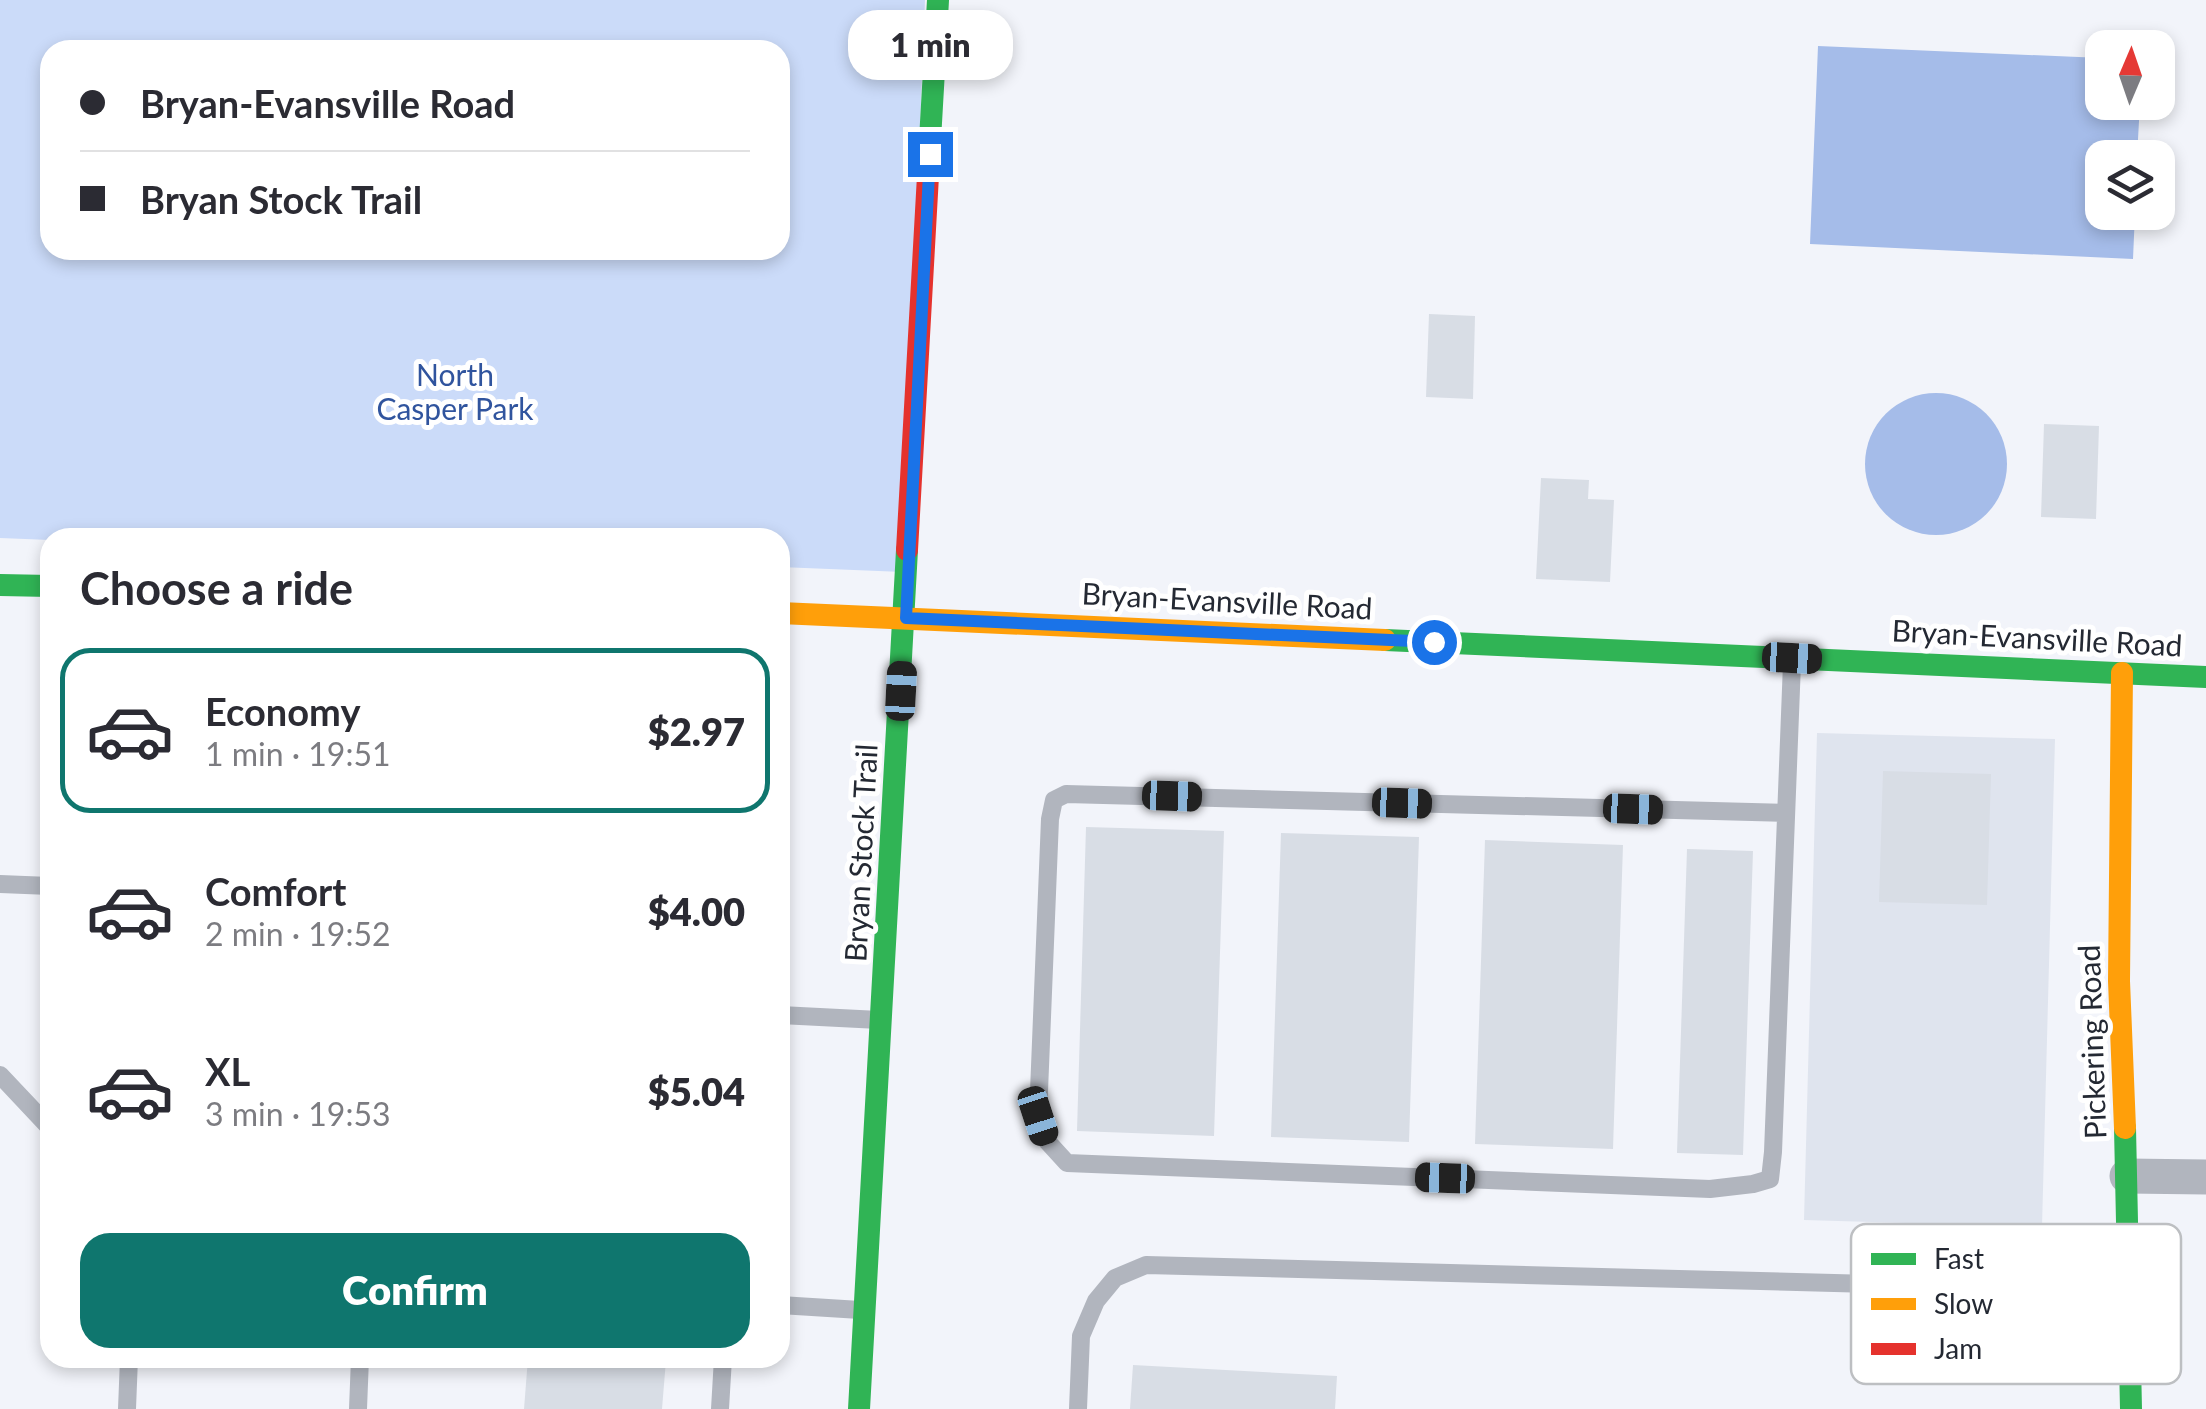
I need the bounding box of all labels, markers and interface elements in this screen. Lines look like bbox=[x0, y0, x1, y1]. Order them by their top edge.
callout: 1 min bbox=[848, 9, 1012, 79]
text: 1 min bbox=[891, 25, 970, 64]
north arrow bbox=[2085, 30, 2175, 120]
map controls bbox=[2085, 30, 2175, 230]
text: Bryan-Evansville Road bbox=[140, 80, 515, 126]
route end bbox=[908, 132, 953, 177]
button: layers bbox=[2085, 140, 2175, 230]
text: Bryan Stock Trail bbox=[140, 176, 422, 222]
park label: North Casper Park bbox=[376, 356, 534, 426]
text: Choose a ride bbox=[80, 561, 353, 615]
street label: Bryan-Evansville Road bbox=[1081, 574, 1373, 626]
street label: Bryan-Evansville Road bbox=[1891, 611, 2183, 663]
route start bbox=[1412, 620, 1457, 665]
car bbox=[1761, 641, 1823, 675]
car bbox=[884, 660, 918, 722]
icon: car bbox=[85, 686, 175, 776]
text: Economy bbox=[205, 688, 360, 734]
text: $2.97 bbox=[648, 708, 745, 754]
text: 1 min · 19:51 bbox=[205, 734, 391, 773]
street label: Bryan Stock Trail bbox=[836, 743, 884, 963]
car bbox=[1141, 780, 1203, 812]
car bbox=[1371, 787, 1433, 819]
car bbox=[1602, 793, 1664, 825]
icon: car bbox=[85, 866, 175, 956]
text: Comfort bbox=[205, 868, 346, 914]
text: $4.00 bbox=[648, 888, 745, 934]
text: 2 min · 19:52 bbox=[205, 914, 391, 953]
street label: Pickering Road bbox=[2070, 944, 2112, 1140]
icon: car bbox=[85, 1046, 175, 1136]
text: XL bbox=[205, 1048, 250, 1094]
text: $5.04 bbox=[648, 1068, 745, 1114]
car bbox=[1014, 1083, 1062, 1149]
text: 3 min · 19:53 bbox=[205, 1094, 391, 1133]
car bbox=[1414, 1162, 1476, 1194]
legend bbox=[1851, 1224, 2181, 1384]
button: Confirm bbox=[80, 1233, 750, 1348]
text: Fast bbox=[1934, 1241, 1984, 1275]
text: Slow bbox=[1934, 1286, 1993, 1320]
text: Jam bbox=[1934, 1331, 1982, 1365]

